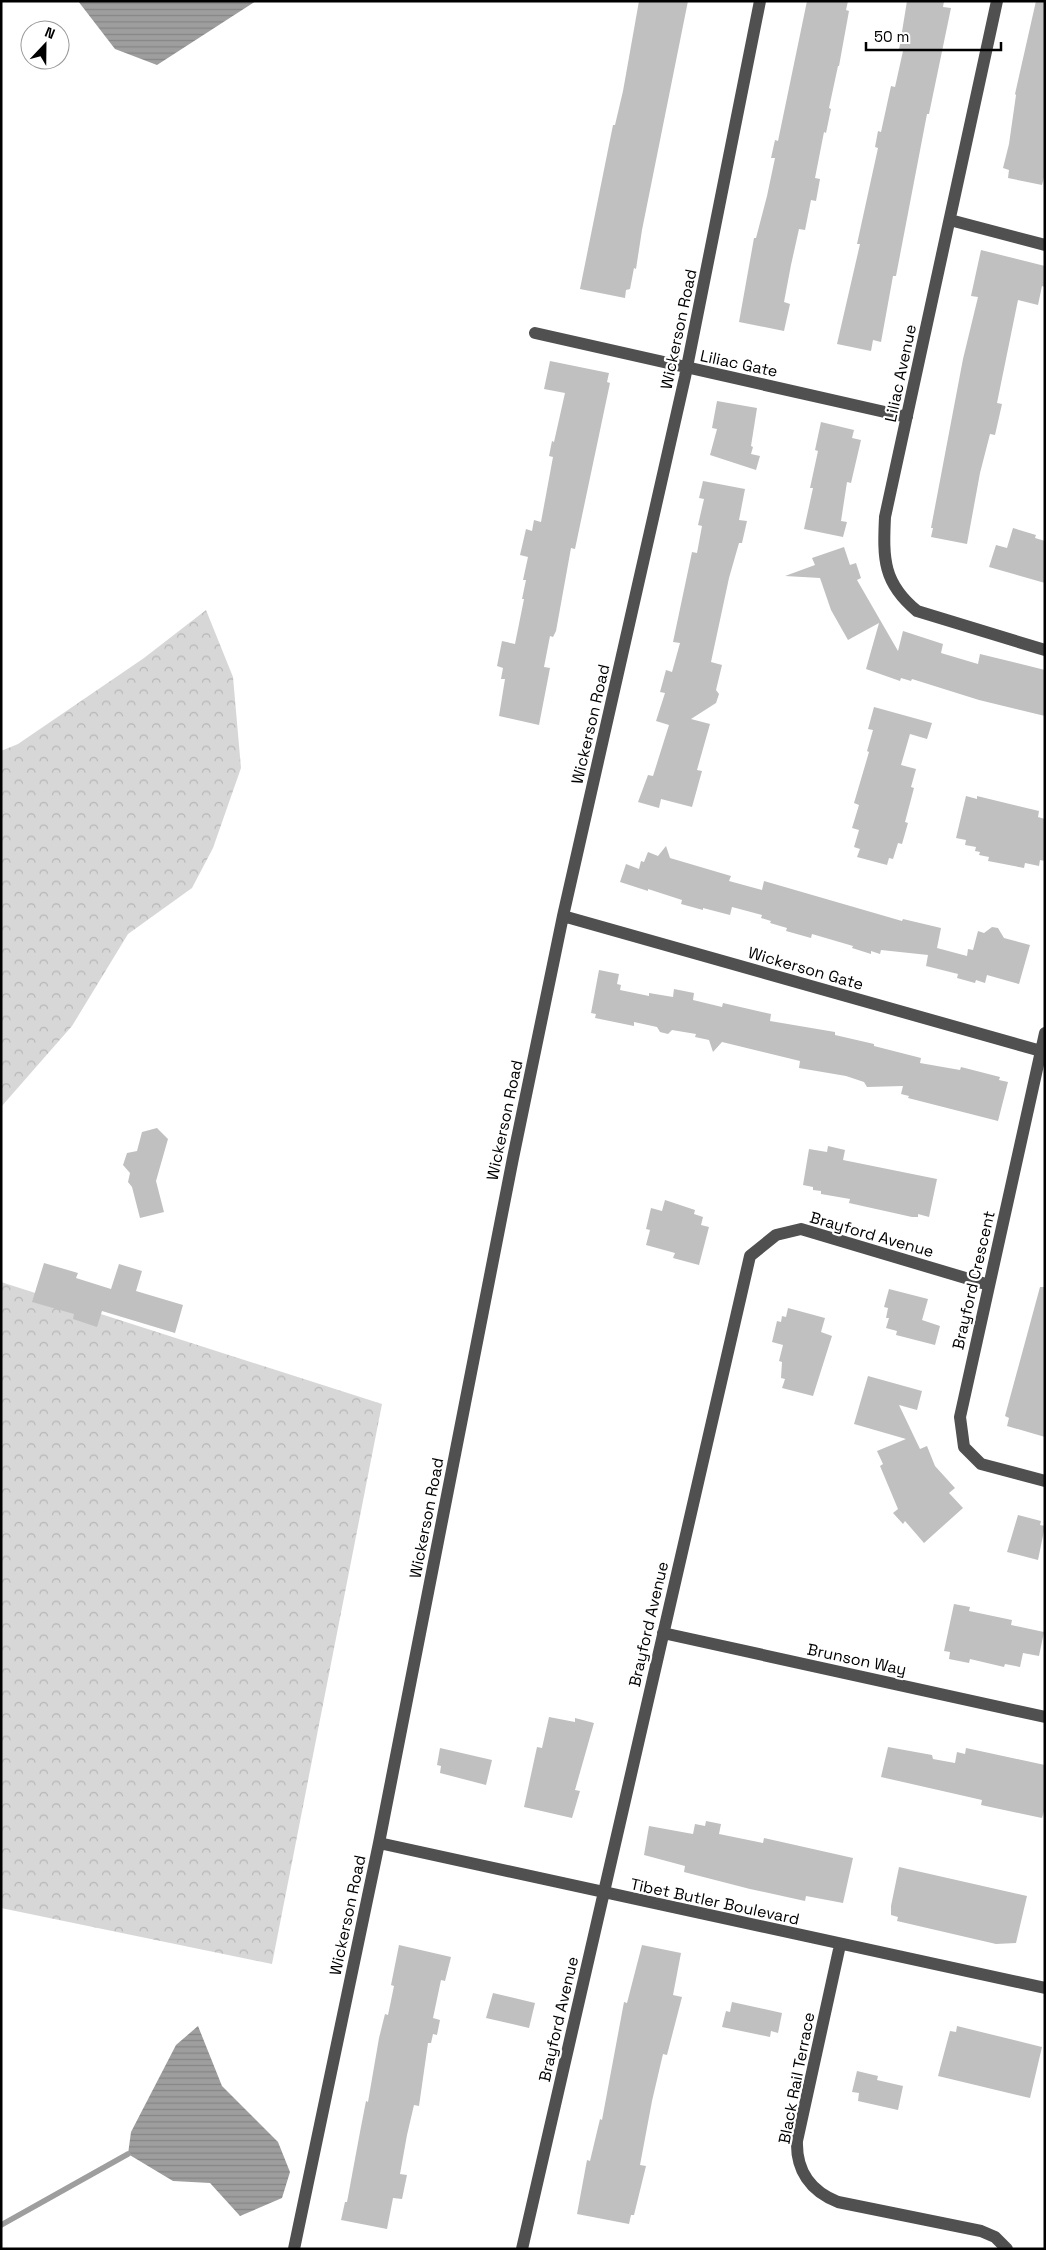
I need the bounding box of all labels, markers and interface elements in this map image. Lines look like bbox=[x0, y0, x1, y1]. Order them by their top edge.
north arrow bbox=[20, 20, 70, 70]
scale bar bbox=[866, 20, 1001, 52]
text: N bbox=[42, 23, 58, 43]
text: 50 m bbox=[874, 27, 909, 46]
street label: Wickerson Road bbox=[655, 267, 701, 391]
street label: Liliac Avenue bbox=[880, 322, 921, 424]
street label: Liliac Gate bbox=[698, 345, 780, 382]
street label: Wickerson Road bbox=[566, 662, 614, 786]
street label: Wickerson Gate bbox=[746, 942, 866, 995]
street label: Wickerson Road bbox=[481, 1058, 527, 1182]
street label: Brayford Avenue bbox=[807, 1207, 936, 1262]
street label: Brayford Crescent bbox=[947, 1209, 1000, 1352]
street label: Wickerson Road bbox=[404, 1456, 448, 1580]
street label: Brayford Avenue bbox=[624, 1559, 673, 1689]
street label: Brunson Way bbox=[805, 1639, 908, 1680]
street label: Wickerson Road bbox=[324, 1853, 370, 1977]
street label: Tibet Butler Boulevard bbox=[628, 1873, 801, 1930]
street label: Brayford Avenue bbox=[534, 1954, 583, 2084]
street label: Black Rail Terrace bbox=[773, 2010, 820, 2146]

